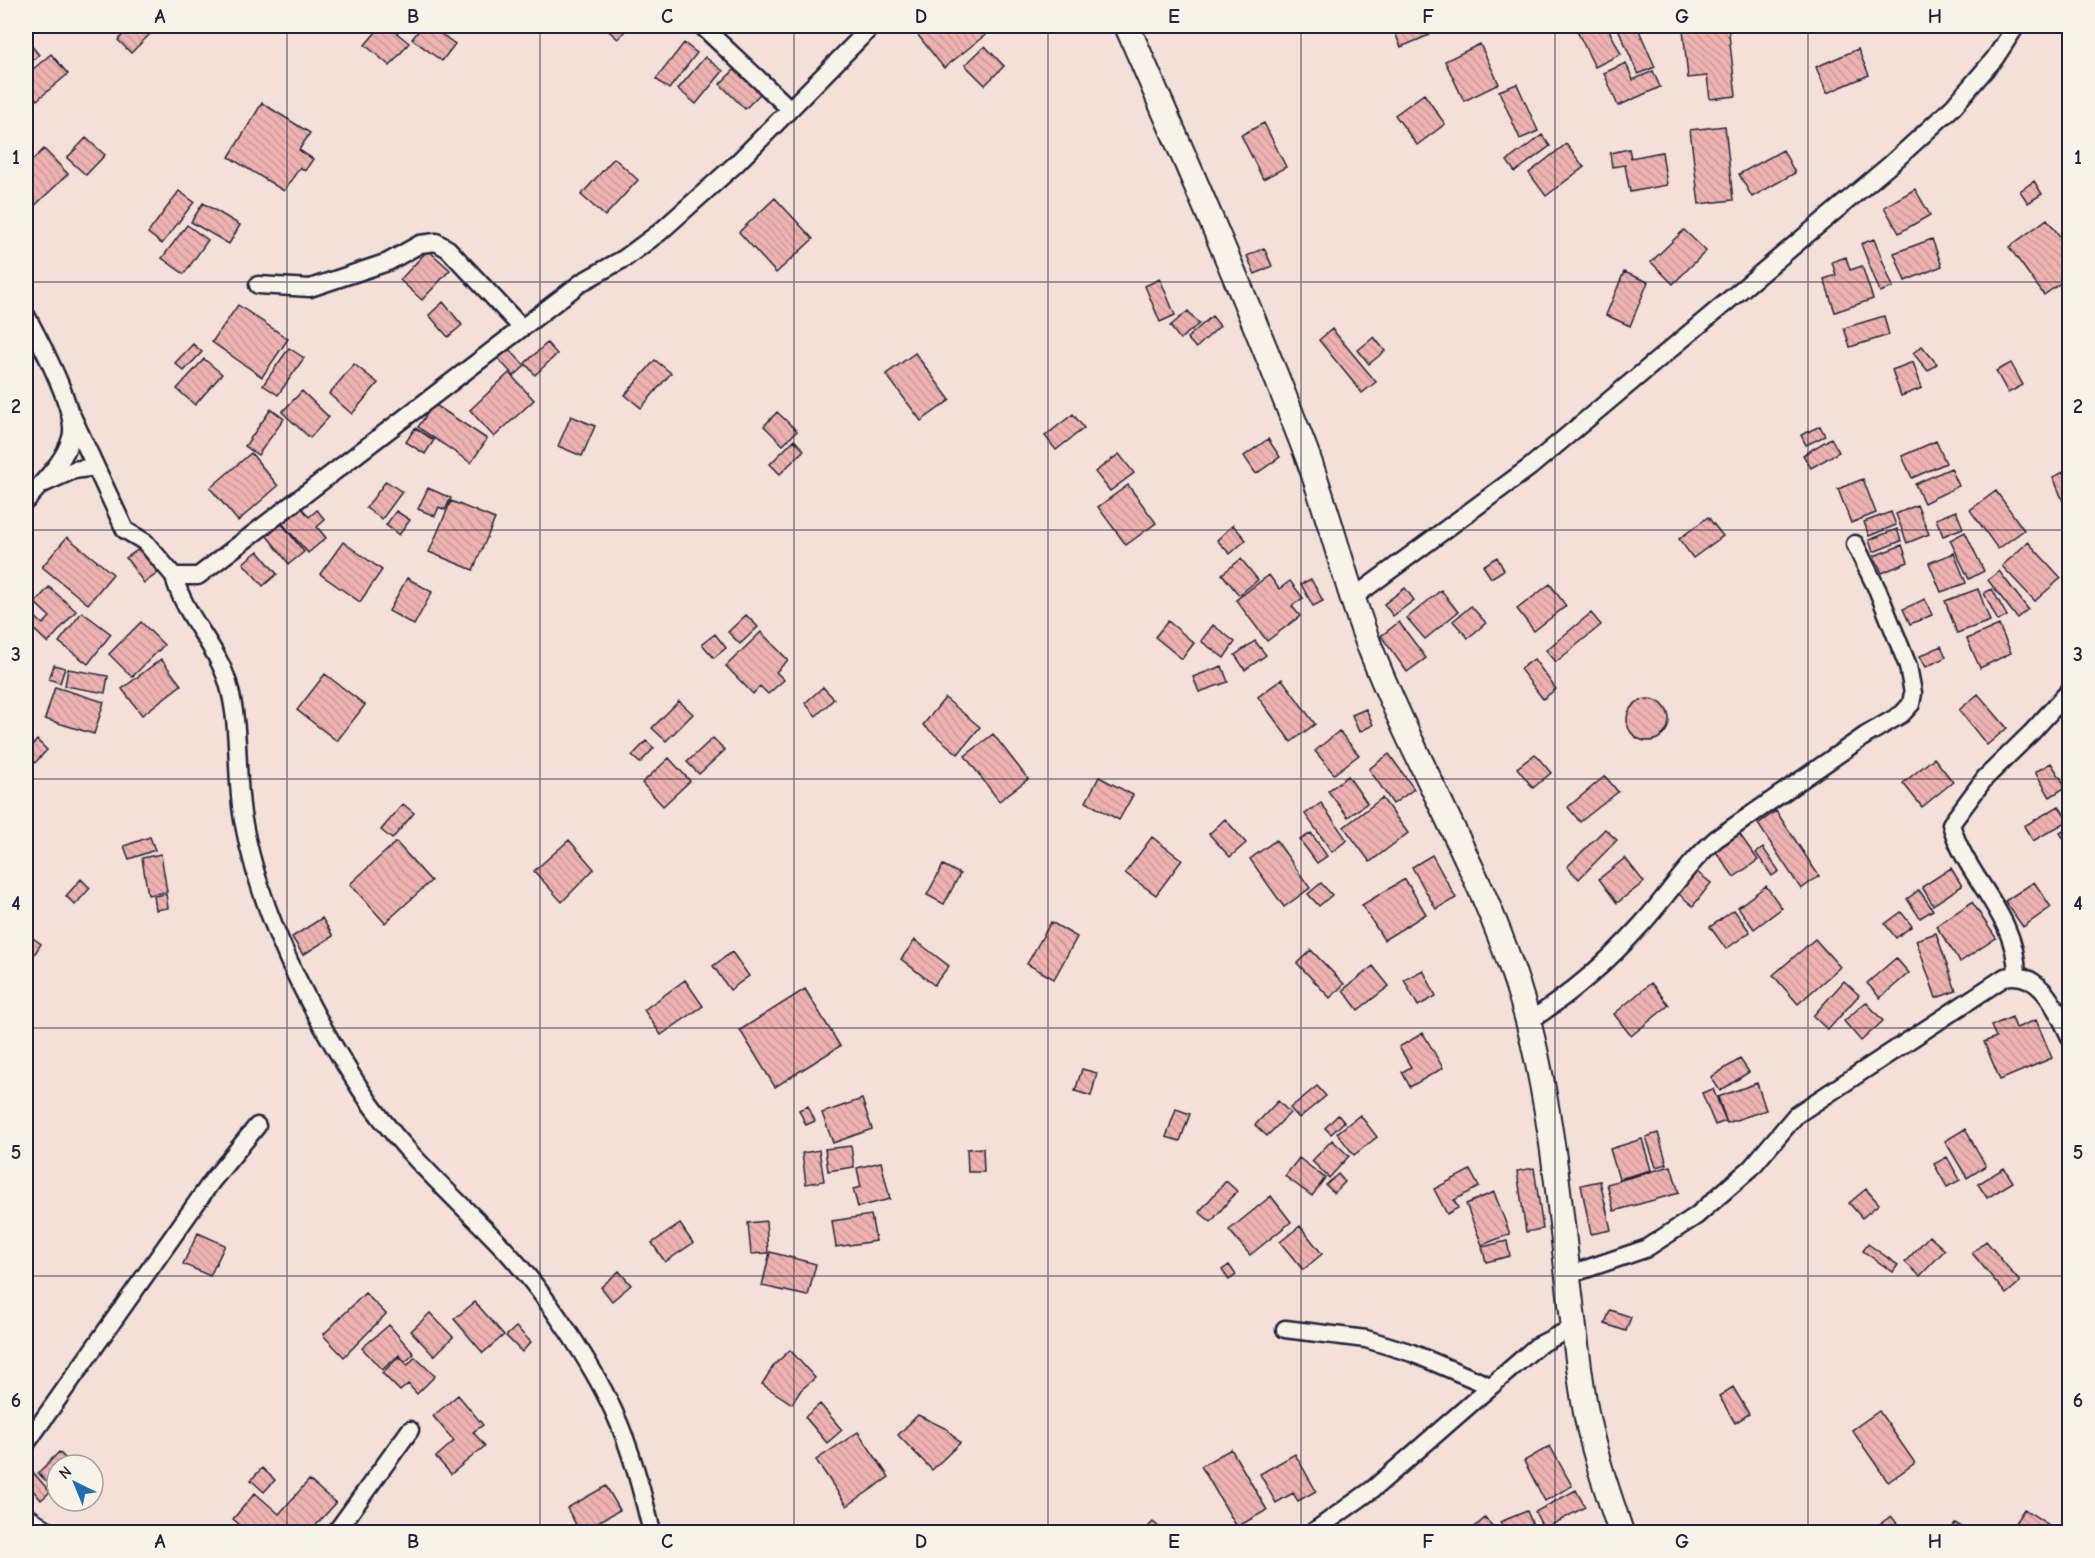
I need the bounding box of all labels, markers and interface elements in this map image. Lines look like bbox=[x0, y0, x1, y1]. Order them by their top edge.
text: A bbox=[154, 5, 166, 28]
text: B bbox=[407, 5, 419, 28]
text: C bbox=[661, 5, 673, 28]
text: D bbox=[915, 5, 927, 28]
text: E bbox=[1168, 5, 1180, 28]
text: F bbox=[1422, 5, 1434, 28]
text: G bbox=[1675, 5, 1689, 28]
text: H bbox=[1928, 5, 1942, 28]
text: 1 bbox=[12, 146, 20, 169]
text: 1 bbox=[2074, 146, 2082, 169]
text: 2 bbox=[11, 395, 21, 418]
text: 2 bbox=[2073, 395, 2083, 418]
text: 3 bbox=[11, 643, 21, 666]
text: 3 bbox=[2073, 643, 2083, 666]
text: 4 bbox=[11, 892, 21, 915]
text: 4 bbox=[2073, 892, 2083, 915]
text: 5 bbox=[11, 1141, 21, 1164]
text: 5 bbox=[2073, 1141, 2083, 1164]
text: 6 bbox=[11, 1389, 21, 1412]
text: 6 bbox=[2073, 1389, 2083, 1412]
north arrow bbox=[45, 1453, 105, 1513]
text: N bbox=[55, 1463, 75, 1483]
text: A bbox=[154, 1530, 166, 1553]
text: B bbox=[407, 1530, 419, 1553]
text: C bbox=[661, 1530, 673, 1553]
text: D bbox=[915, 1530, 927, 1553]
text: E bbox=[1168, 1530, 1180, 1553]
text: F bbox=[1422, 1530, 1434, 1553]
text: G bbox=[1675, 1530, 1689, 1553]
text: H bbox=[1928, 1530, 1942, 1553]

